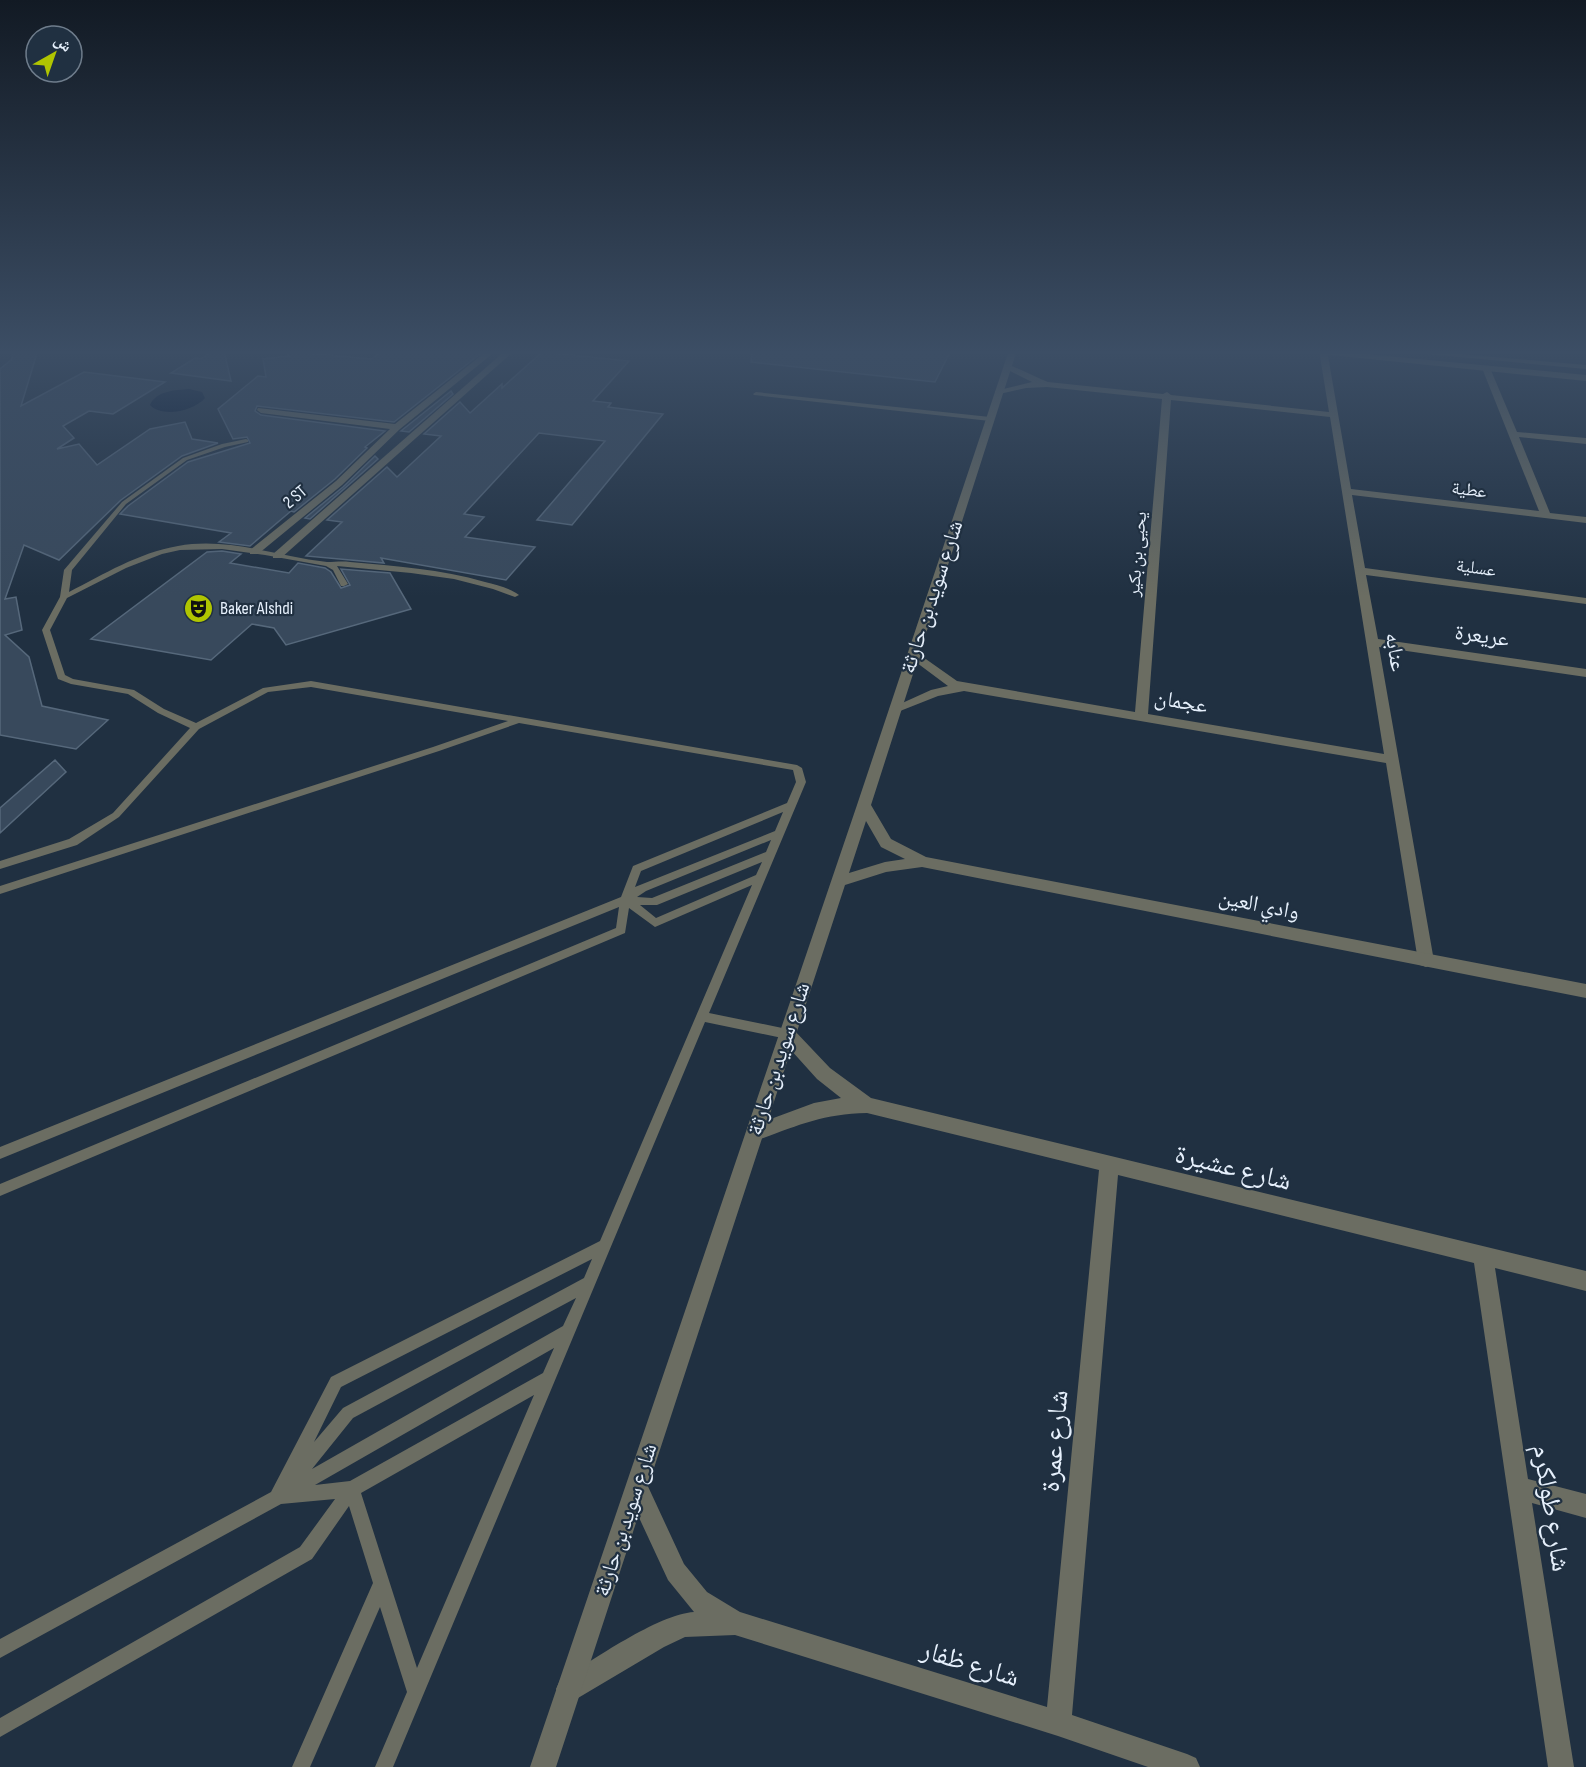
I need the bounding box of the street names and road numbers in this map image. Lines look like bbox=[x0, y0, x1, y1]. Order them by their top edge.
street label: عطية bbox=[1450, 477, 1488, 503]
street label: 2 ST bbox=[279, 481, 311, 513]
street label: يحيى بن بكير bbox=[1123, 511, 1151, 598]
street label: شارع سويد بن حارثة bbox=[895, 517, 969, 677]
street label: عسلية bbox=[1455, 555, 1497, 581]
street label: عريعرة bbox=[1453, 619, 1511, 653]
street label: عنابه bbox=[1379, 631, 1411, 673]
street label: عجمان bbox=[1152, 684, 1210, 720]
street label: وادي العين bbox=[1216, 884, 1302, 929]
street label: شارع سويد بن حارثة bbox=[742, 979, 816, 1139]
street label: شارع عشيرة bbox=[1171, 1138, 1295, 1198]
street label: شارع عمرة bbox=[1035, 1389, 1075, 1493]
street label: شارع سويد بن حارثة bbox=[589, 1440, 663, 1600]
street label: شارع طولكرم bbox=[1524, 1442, 1577, 1574]
street label: شارع ظفار bbox=[916, 1634, 1023, 1694]

